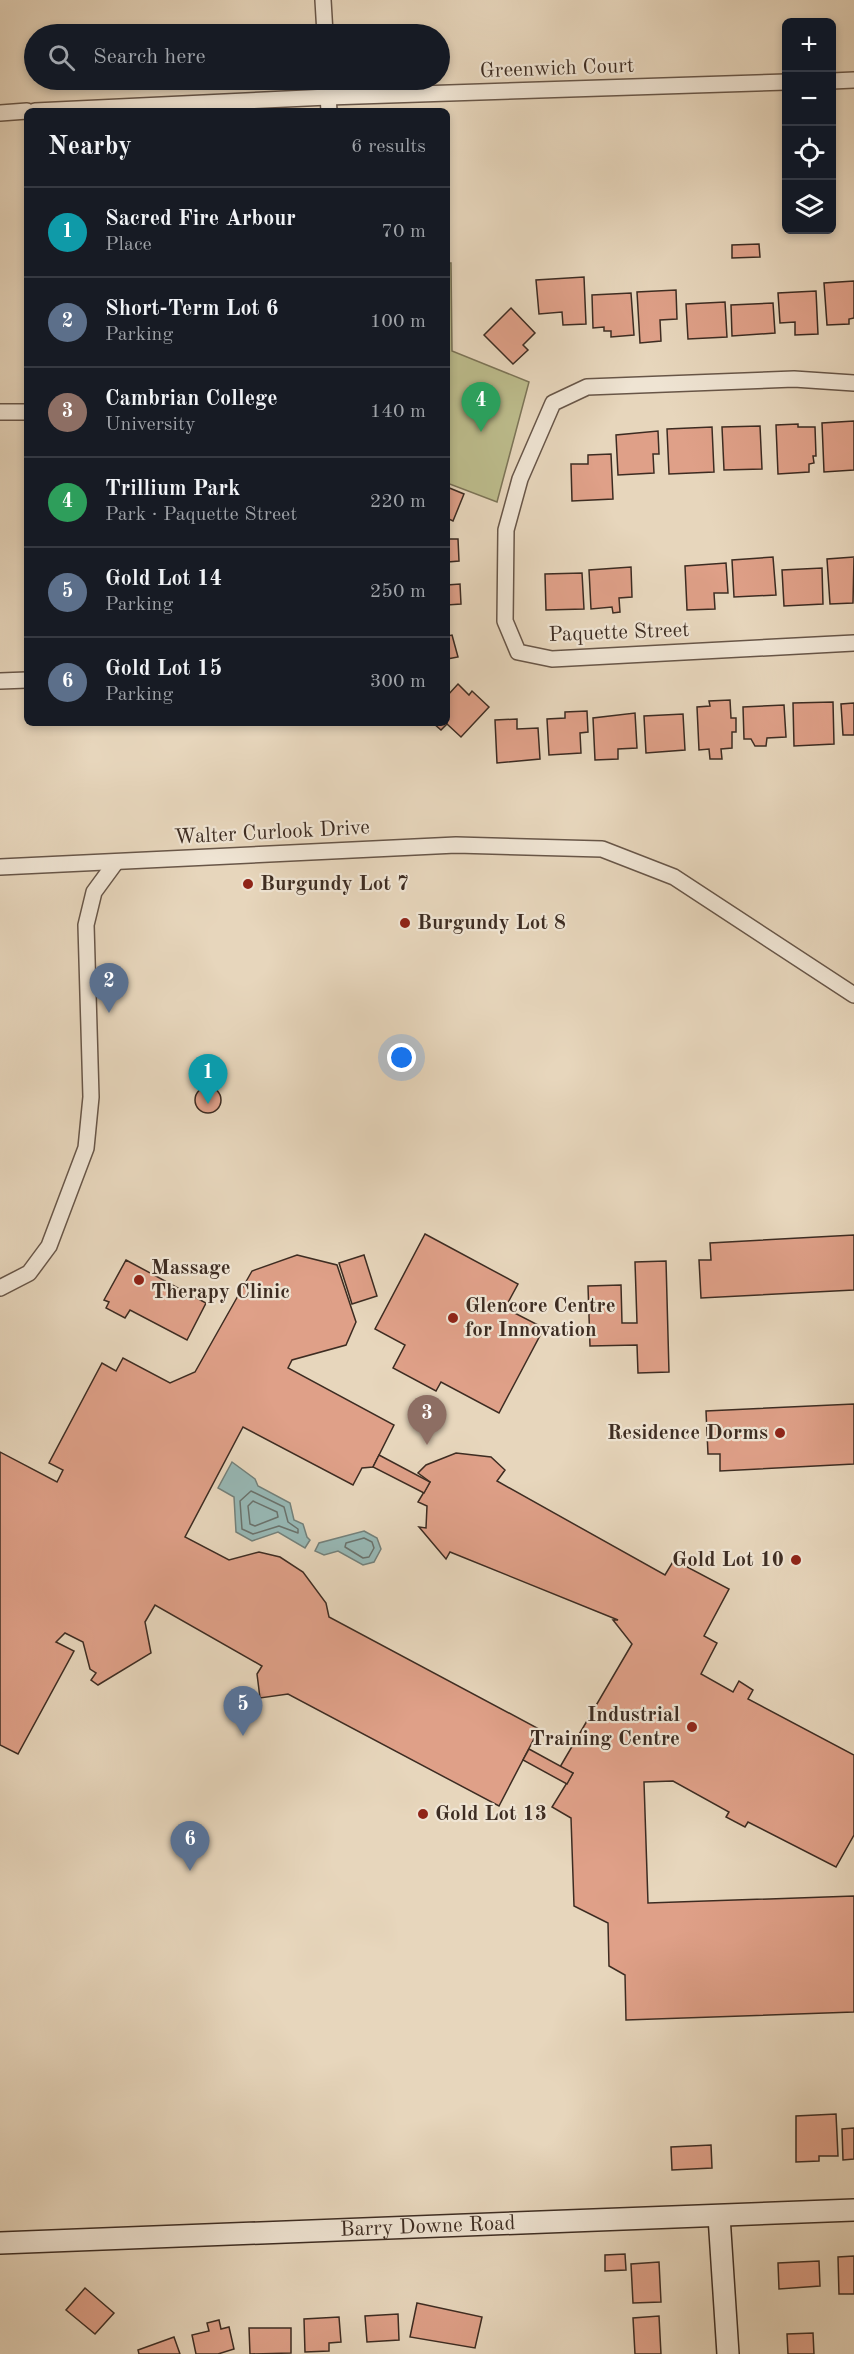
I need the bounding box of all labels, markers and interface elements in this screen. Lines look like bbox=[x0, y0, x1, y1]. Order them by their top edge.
map controls bbox=[782, 18, 836, 234]
button: + bbox=[782, 18, 836, 72]
search box bbox=[24, 24, 450, 90]
icon: search bbox=[45, 41, 78, 74]
text: Search here bbox=[93, 46, 206, 68]
street label: Greenwich Court bbox=[479, 56, 635, 82]
button: − bbox=[782, 72, 836, 126]
button: locate bbox=[782, 126, 836, 180]
text: Nearby bbox=[48, 134, 132, 160]
text: 6 results bbox=[351, 137, 426, 157]
button: layers bbox=[782, 180, 836, 234]
text: Sacred Fire Arbour bbox=[105, 208, 296, 230]
text: 1 bbox=[62, 222, 73, 242]
text: 70 m bbox=[381, 222, 426, 242]
text: Place bbox=[105, 235, 152, 255]
text: Short-Term Lot 6 bbox=[105, 298, 279, 320]
text: 2 bbox=[62, 312, 73, 332]
text: 100 m bbox=[370, 312, 426, 332]
text: Parking bbox=[105, 325, 173, 345]
pin: 4 bbox=[462, 382, 500, 432]
text: Cambrian College bbox=[105, 388, 278, 410]
text: 3 bbox=[62, 402, 73, 422]
text: 140 m bbox=[370, 402, 426, 422]
text: University bbox=[105, 415, 196, 435]
text: Trillium Park bbox=[105, 478, 240, 500]
text: 4 bbox=[62, 492, 73, 512]
text: 220 m bbox=[370, 492, 426, 512]
text: Park · Paquette Street bbox=[105, 505, 297, 525]
text: Gold Lot 14 bbox=[105, 568, 222, 590]
text: 5 bbox=[62, 582, 73, 602]
text: 250 m bbox=[370, 582, 426, 602]
text: Parking bbox=[105, 595, 173, 615]
street label: Paquette Street bbox=[548, 620, 690, 646]
text: Gold Lot 15 bbox=[105, 658, 222, 680]
text: 6 bbox=[62, 672, 73, 692]
text: 300 m bbox=[370, 672, 426, 692]
text: Parking bbox=[105, 685, 173, 705]
street label: Walter Curlook Drive bbox=[174, 817, 370, 849]
place label: Burgundy Lot 7 bbox=[260, 874, 409, 895]
marker: Burgundy Lot 7 bbox=[241, 877, 255, 891]
place label: Burgundy Lot 8 bbox=[417, 913, 566, 934]
marker: Burgundy Lot 8 bbox=[398, 916, 412, 930]
pin: 2 bbox=[90, 964, 128, 1013]
your location bbox=[387, 1043, 416, 1072]
pin: 1 bbox=[188, 1054, 228, 1104]
place label: Massage Therapy Clinic bbox=[151, 1258, 290, 1303]
marker: Massage Therapy Clinic bbox=[132, 1273, 146, 1287]
place label: Glencore Centre for Innovation bbox=[465, 1296, 616, 1341]
marker: Glencore Centre for Innovation bbox=[446, 1311, 460, 1325]
pin: 3 bbox=[408, 1396, 446, 1445]
place label: Residence Dorms bbox=[607, 1423, 768, 1444]
marker: Residence Dorms bbox=[773, 1426, 787, 1440]
place label: Gold Lot 10 bbox=[672, 1550, 784, 1571]
marker: Gold Lot 10 bbox=[789, 1553, 803, 1567]
pin: 5 bbox=[224, 1686, 262, 1736]
place label: Industrial Training Centre bbox=[530, 1705, 680, 1750]
marker: Industrial Training Centre bbox=[685, 1720, 699, 1734]
place label: Gold Lot 13 bbox=[435, 1804, 547, 1825]
marker: Gold Lot 13 bbox=[416, 1807, 430, 1821]
pin: 6 bbox=[170, 1822, 210, 1871]
street label: Barry Downe Road bbox=[340, 2213, 516, 2240]

